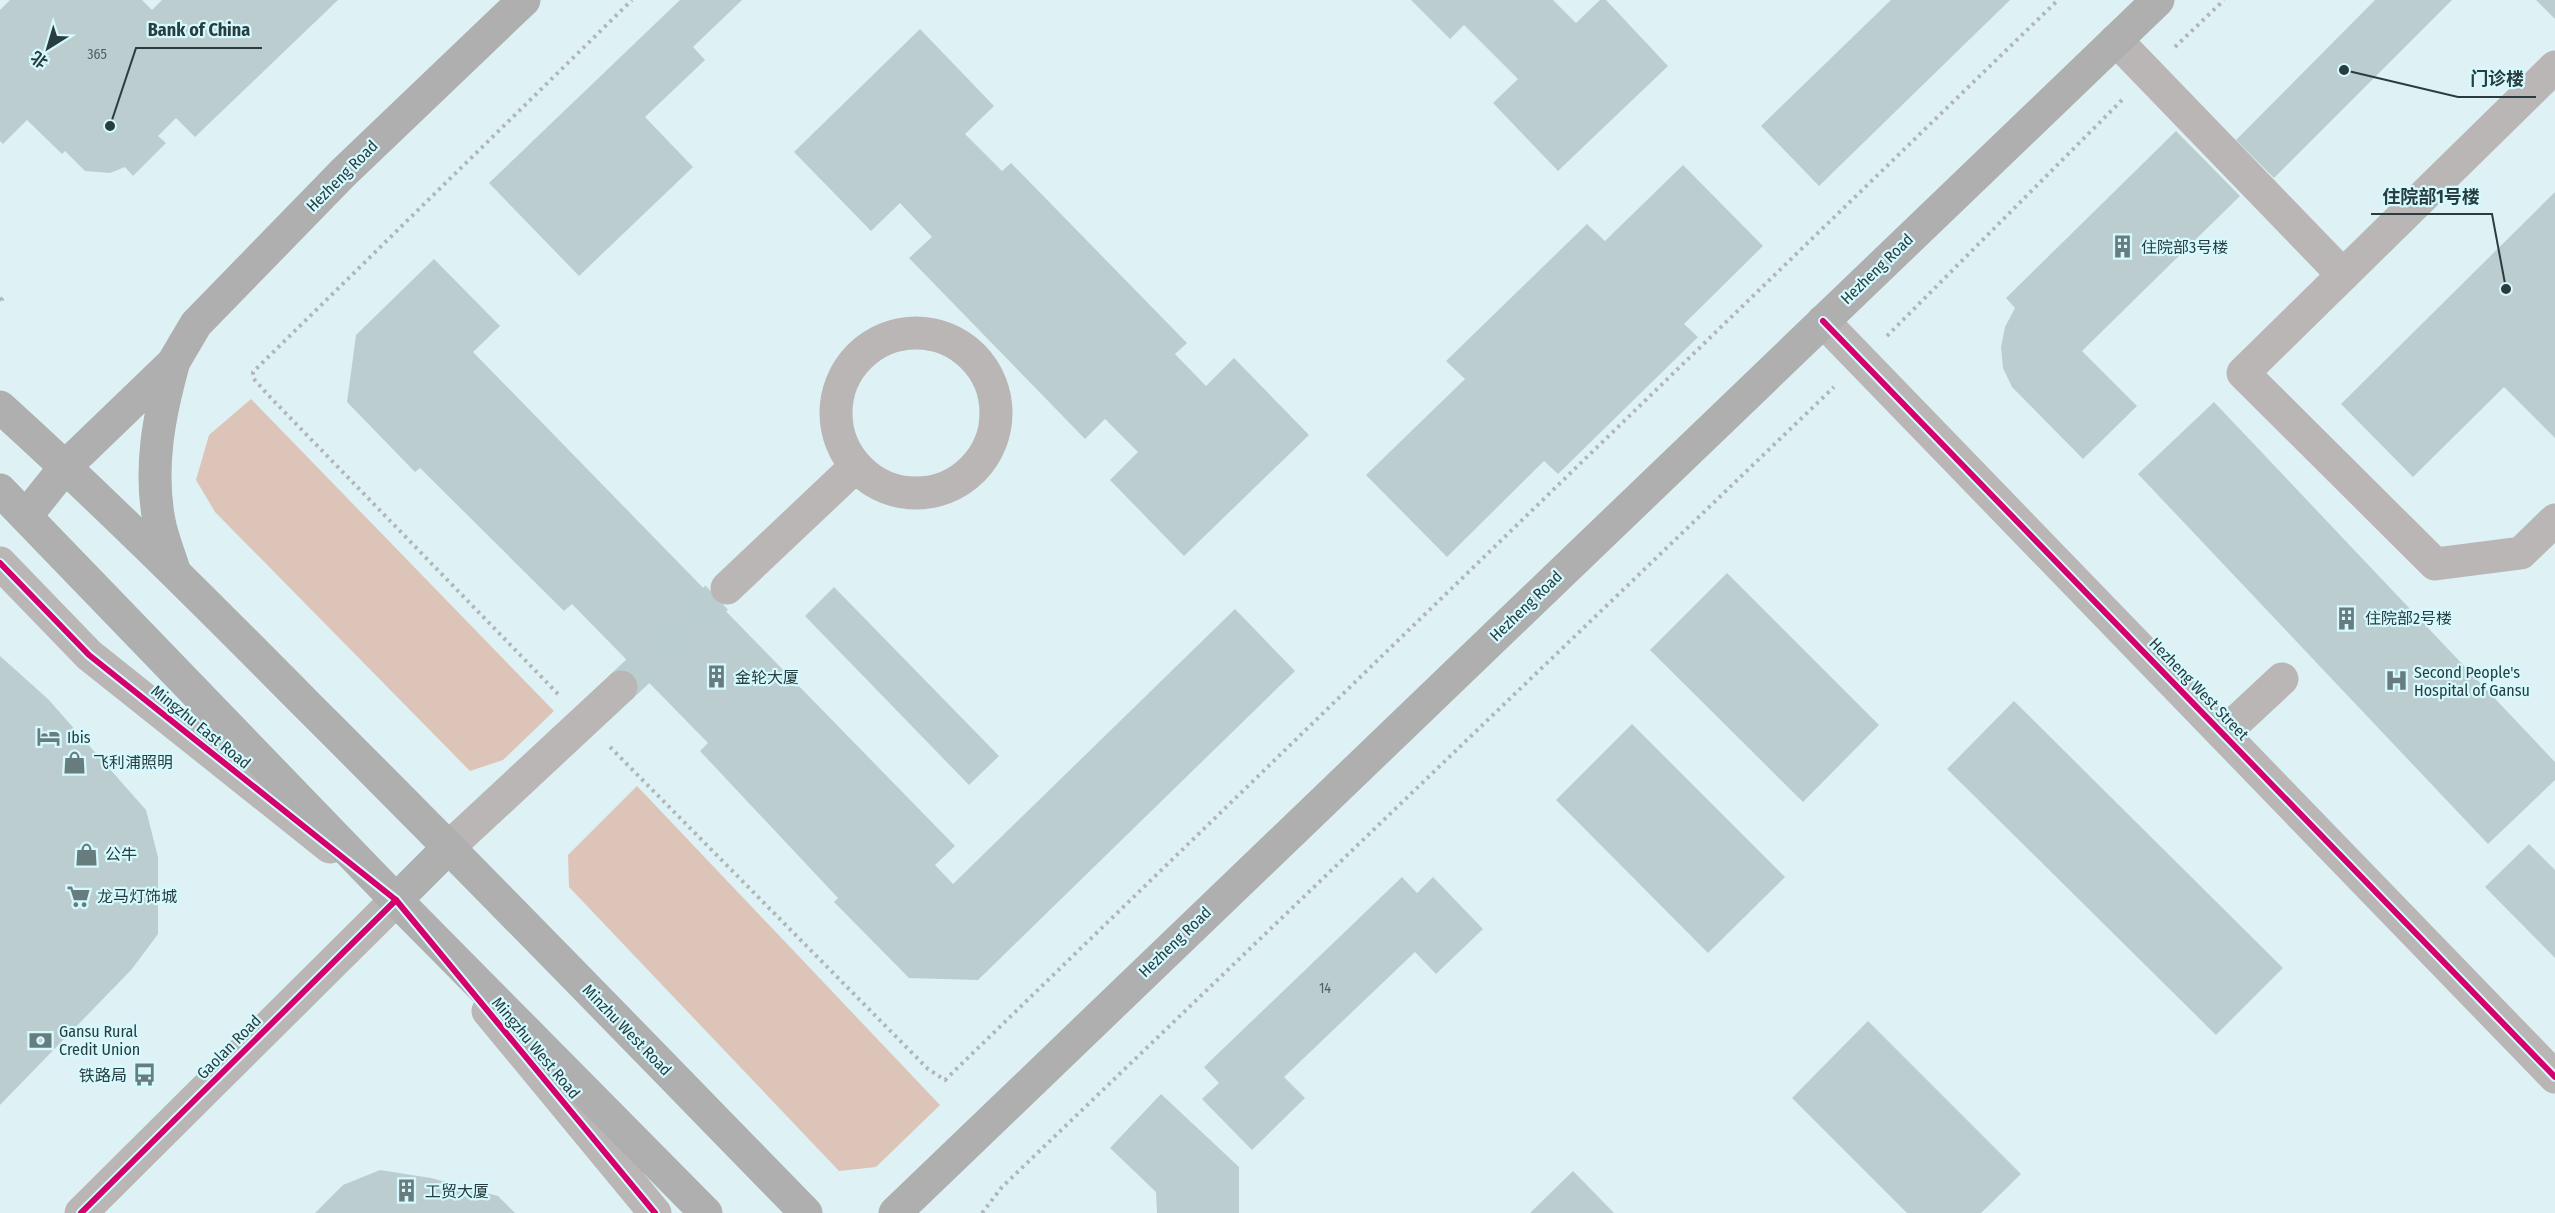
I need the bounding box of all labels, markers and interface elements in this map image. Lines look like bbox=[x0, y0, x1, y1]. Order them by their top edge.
callout: Bank of China bbox=[136, 12, 262, 48]
north arrow bbox=[18, 18, 78, 78]
text: Bank of China bbox=[148, 19, 250, 41]
house number: 365 bbox=[87, 46, 107, 63]
text: 北 bbox=[27, 47, 51, 72]
callout: 门诊楼 bbox=[2458, 61, 2536, 97]
text: 门诊楼 bbox=[2470, 68, 2524, 90]
street label: Hezheng Road bbox=[302, 136, 382, 216]
callout: 住院部1号楼 bbox=[2371, 178, 2492, 214]
text: 住院部1号楼 bbox=[2382, 186, 2480, 208]
street label: Hezheng Road bbox=[1837, 230, 1917, 308]
building icon: 住院部3号楼 bbox=[2110, 234, 2136, 260]
place label: 住院部3号楼 bbox=[2141, 238, 2228, 257]
street label: Hezheng Road bbox=[1486, 567, 1566, 645]
building icon: 住院部2号楼 bbox=[2334, 605, 2360, 631]
place label: 住院部2号楼 bbox=[2365, 609, 2452, 628]
street label: Hezheng West Street bbox=[2145, 634, 2253, 745]
place label: Second People's Hospital of Gansu bbox=[2414, 663, 2530, 700]
building icon: 金轮大厦 bbox=[704, 664, 730, 690]
place label: 金轮大厦 bbox=[735, 668, 799, 687]
hospital icon: Second People's Hospital of Gansu bbox=[2383, 668, 2409, 694]
street label: Mingzhu East Road bbox=[148, 681, 254, 773]
hotel icon: Ibis bbox=[36, 724, 62, 750]
place label: Ibis bbox=[67, 728, 91, 747]
shop icon: 飞利浦照明 bbox=[62, 749, 88, 775]
place label: 飞利浦照明 bbox=[93, 753, 173, 772]
shop icon: 公牛 bbox=[74, 841, 100, 867]
place label: 公牛 bbox=[105, 845, 137, 864]
supermarket icon: 龙马灯饰城 bbox=[66, 883, 92, 909]
place label: 龙马灯饰城 bbox=[97, 887, 177, 906]
street label: Hezheng Road bbox=[1135, 903, 1215, 981]
street label: Minzhu West Road bbox=[579, 980, 675, 1080]
house number: 14 bbox=[1319, 980, 1331, 997]
street label: Mingzhu West Road bbox=[488, 993, 584, 1103]
street label: Gaolan Road bbox=[193, 1011, 265, 1083]
place label: Gansu Rural Credit Union bbox=[59, 1022, 140, 1059]
bank icon: Gansu Rural Credit Union bbox=[28, 1027, 54, 1053]
bus stop icon: 铁路局 bbox=[132, 1062, 158, 1088]
place label: 铁路局 bbox=[79, 1066, 127, 1085]
building icon: 工贸大厦 bbox=[394, 1178, 420, 1204]
place label: 工贸大厦 bbox=[425, 1182, 489, 1201]

